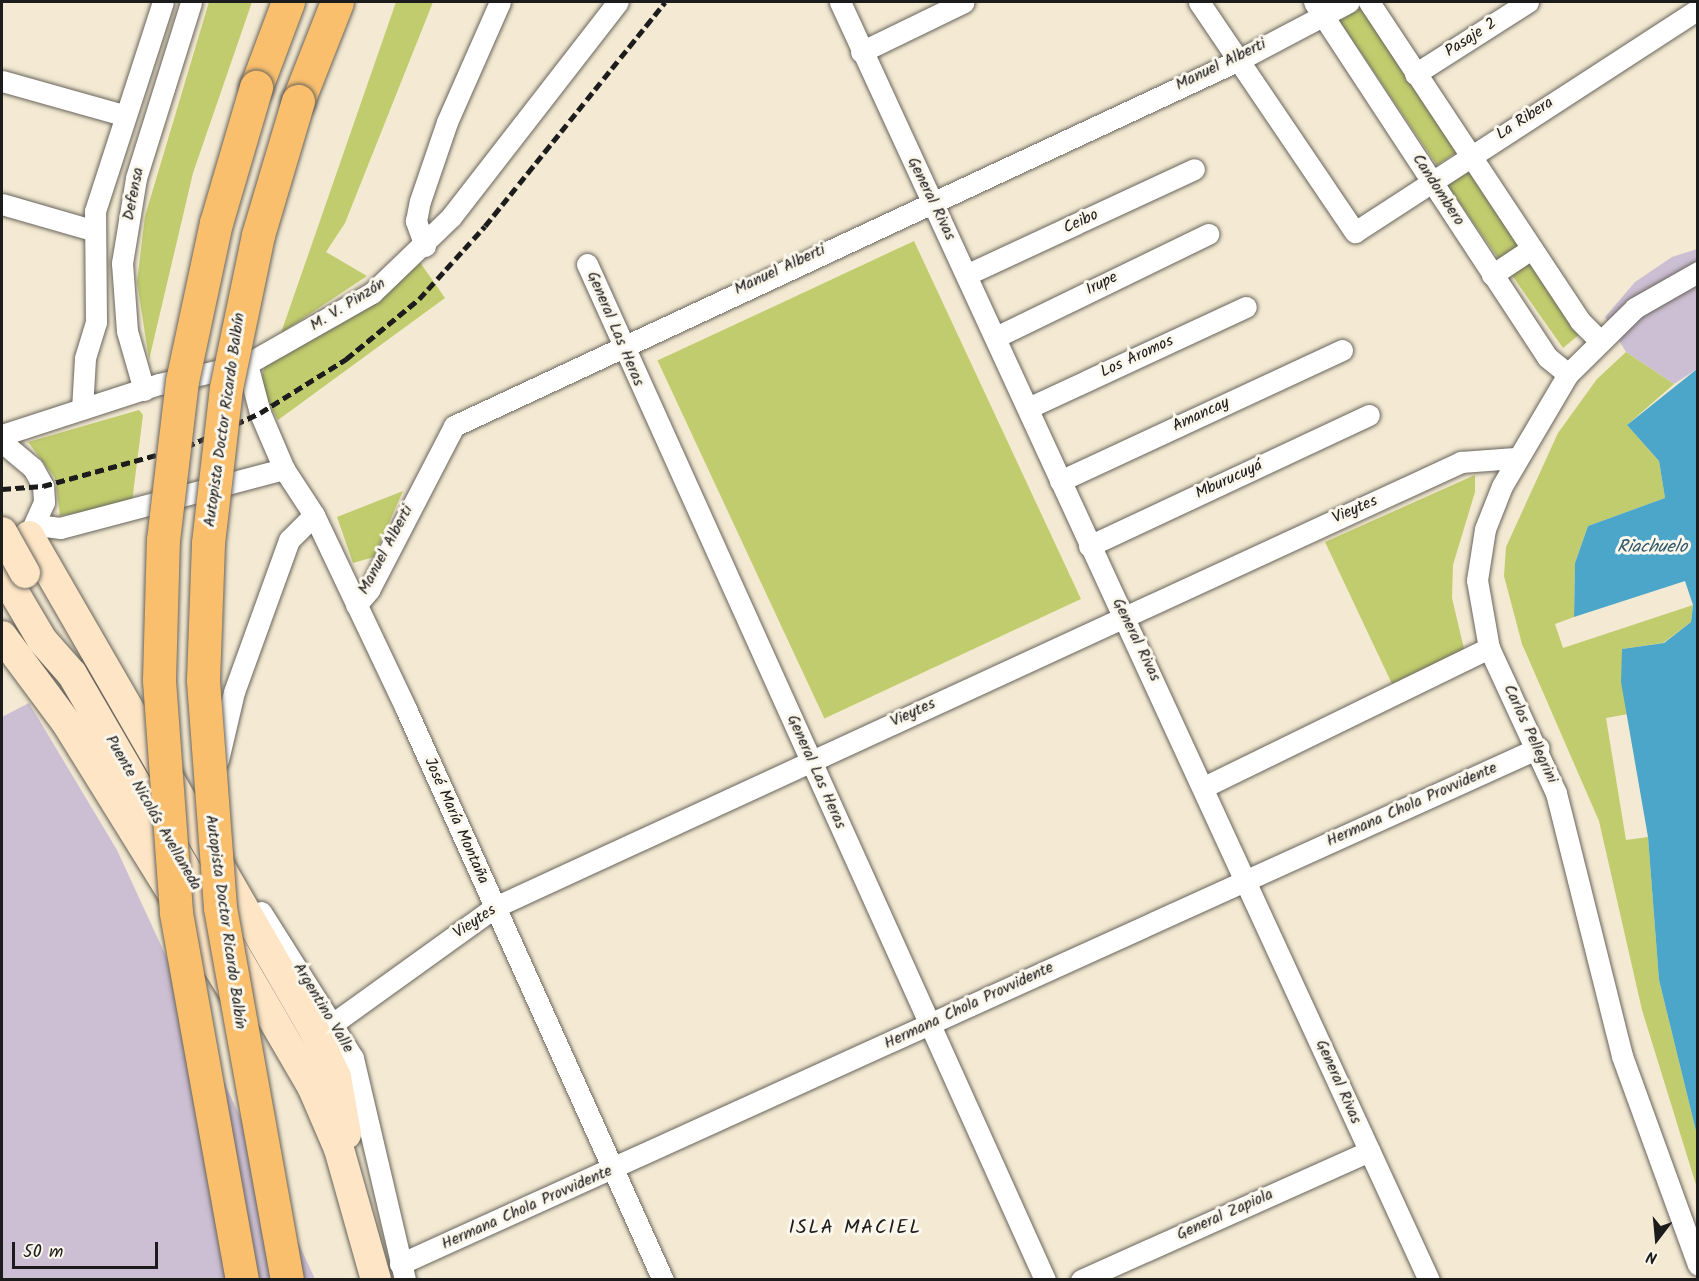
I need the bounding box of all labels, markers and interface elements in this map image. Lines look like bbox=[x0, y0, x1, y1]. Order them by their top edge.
street label: Pasaje 2 bbox=[1442, 14, 1500, 62]
street label: Manuel Alberti bbox=[1173, 35, 1269, 95]
street label: La Ribera bbox=[1493, 93, 1557, 145]
street label: Candombero bbox=[1408, 151, 1468, 229]
street label: General Rivas bbox=[903, 154, 959, 244]
street label: Defensa bbox=[119, 166, 149, 222]
street label: Ceibo bbox=[1061, 206, 1101, 238]
street label: Manuel Alberti bbox=[731, 240, 829, 300]
street label: Irupe bbox=[1083, 268, 1121, 300]
street label: General Las Heras bbox=[582, 269, 648, 389]
street label: M. V. Pinzón bbox=[307, 274, 389, 336]
street label: Autopista Doctor Ricardo Balbín bbox=[200, 312, 250, 528]
street label: Los Aromos bbox=[1097, 332, 1177, 382]
street label: Amancay bbox=[1169, 393, 1233, 437]
street label: Mburucuyá bbox=[1193, 456, 1265, 504]
street label: Vieytes bbox=[1330, 492, 1380, 528]
street label: Manuel Alberti bbox=[354, 502, 418, 598]
water label: Riachuelo bbox=[1617, 537, 1687, 559]
street label: General Rivas bbox=[1108, 595, 1164, 685]
street label: Carlos Pellegrini bbox=[1499, 682, 1561, 786]
street label: Vieytes bbox=[888, 694, 938, 732]
street label: General Las Heras bbox=[782, 712, 850, 832]
street label: Puente Nicolás Avellaneda bbox=[101, 732, 205, 894]
street label: José María Montaña bbox=[420, 755, 492, 887]
street label: Hermana Chola Provvidente bbox=[1324, 759, 1500, 851]
street label: Autopista Doctor Ricardo Balbín bbox=[200, 814, 250, 1030]
street label: Vieytes bbox=[450, 901, 500, 943]
street label: Hermana Chola Provvidente bbox=[881, 958, 1057, 1054]
street label: Argentino Valle bbox=[289, 960, 357, 1056]
street label: General Rivas bbox=[1311, 1037, 1365, 1127]
street label: Hermana Chola Provvidente bbox=[439, 1162, 615, 1254]
street label: General Zapiola bbox=[1174, 1185, 1276, 1245]
north arrow bbox=[1627, 1209, 1687, 1269]
district label: ISLA MACIEL bbox=[788, 1216, 922, 1240]
scale bar bbox=[15, 1230, 160, 1268]
text: 50 m bbox=[23, 1238, 63, 1267]
text: N bbox=[1644, 1243, 1660, 1270]

